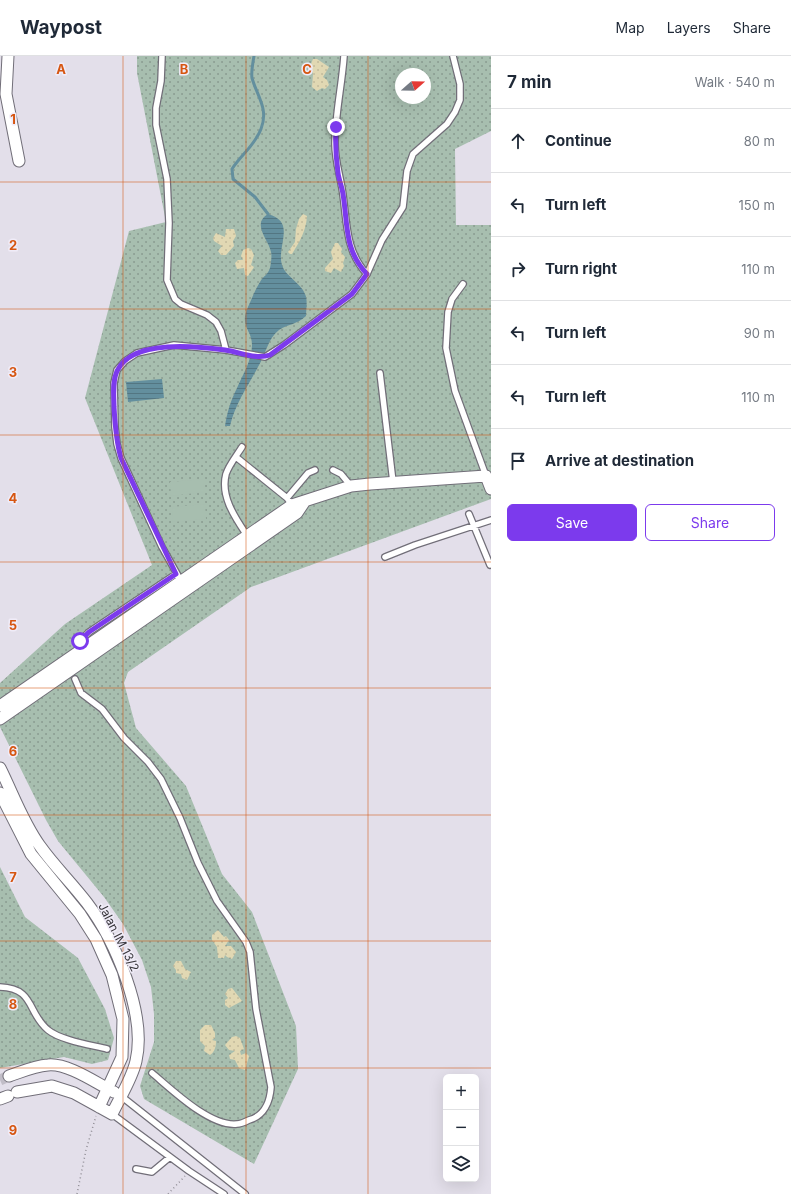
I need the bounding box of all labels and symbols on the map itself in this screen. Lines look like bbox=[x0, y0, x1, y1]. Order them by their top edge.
text: A bbox=[56, 61, 66, 77]
text: B bbox=[180, 61, 189, 77]
text: C bbox=[302, 61, 312, 77]
north arrow bbox=[395, 68, 431, 104]
text: 1 bbox=[10, 111, 16, 127]
route end bbox=[327, 118, 345, 136]
text: 2 bbox=[9, 237, 17, 253]
text: 3 bbox=[9, 364, 17, 380]
text: 4 bbox=[9, 490, 18, 506]
text: 5 bbox=[9, 617, 17, 633]
route start bbox=[71, 632, 89, 650]
text: 6 bbox=[9, 743, 17, 759]
text: 7 bbox=[9, 869, 17, 885]
street label: Jalan IM 13/2 bbox=[95, 900, 143, 974]
text: 8 bbox=[9, 996, 17, 1012]
text: 9 bbox=[9, 1122, 17, 1138]

